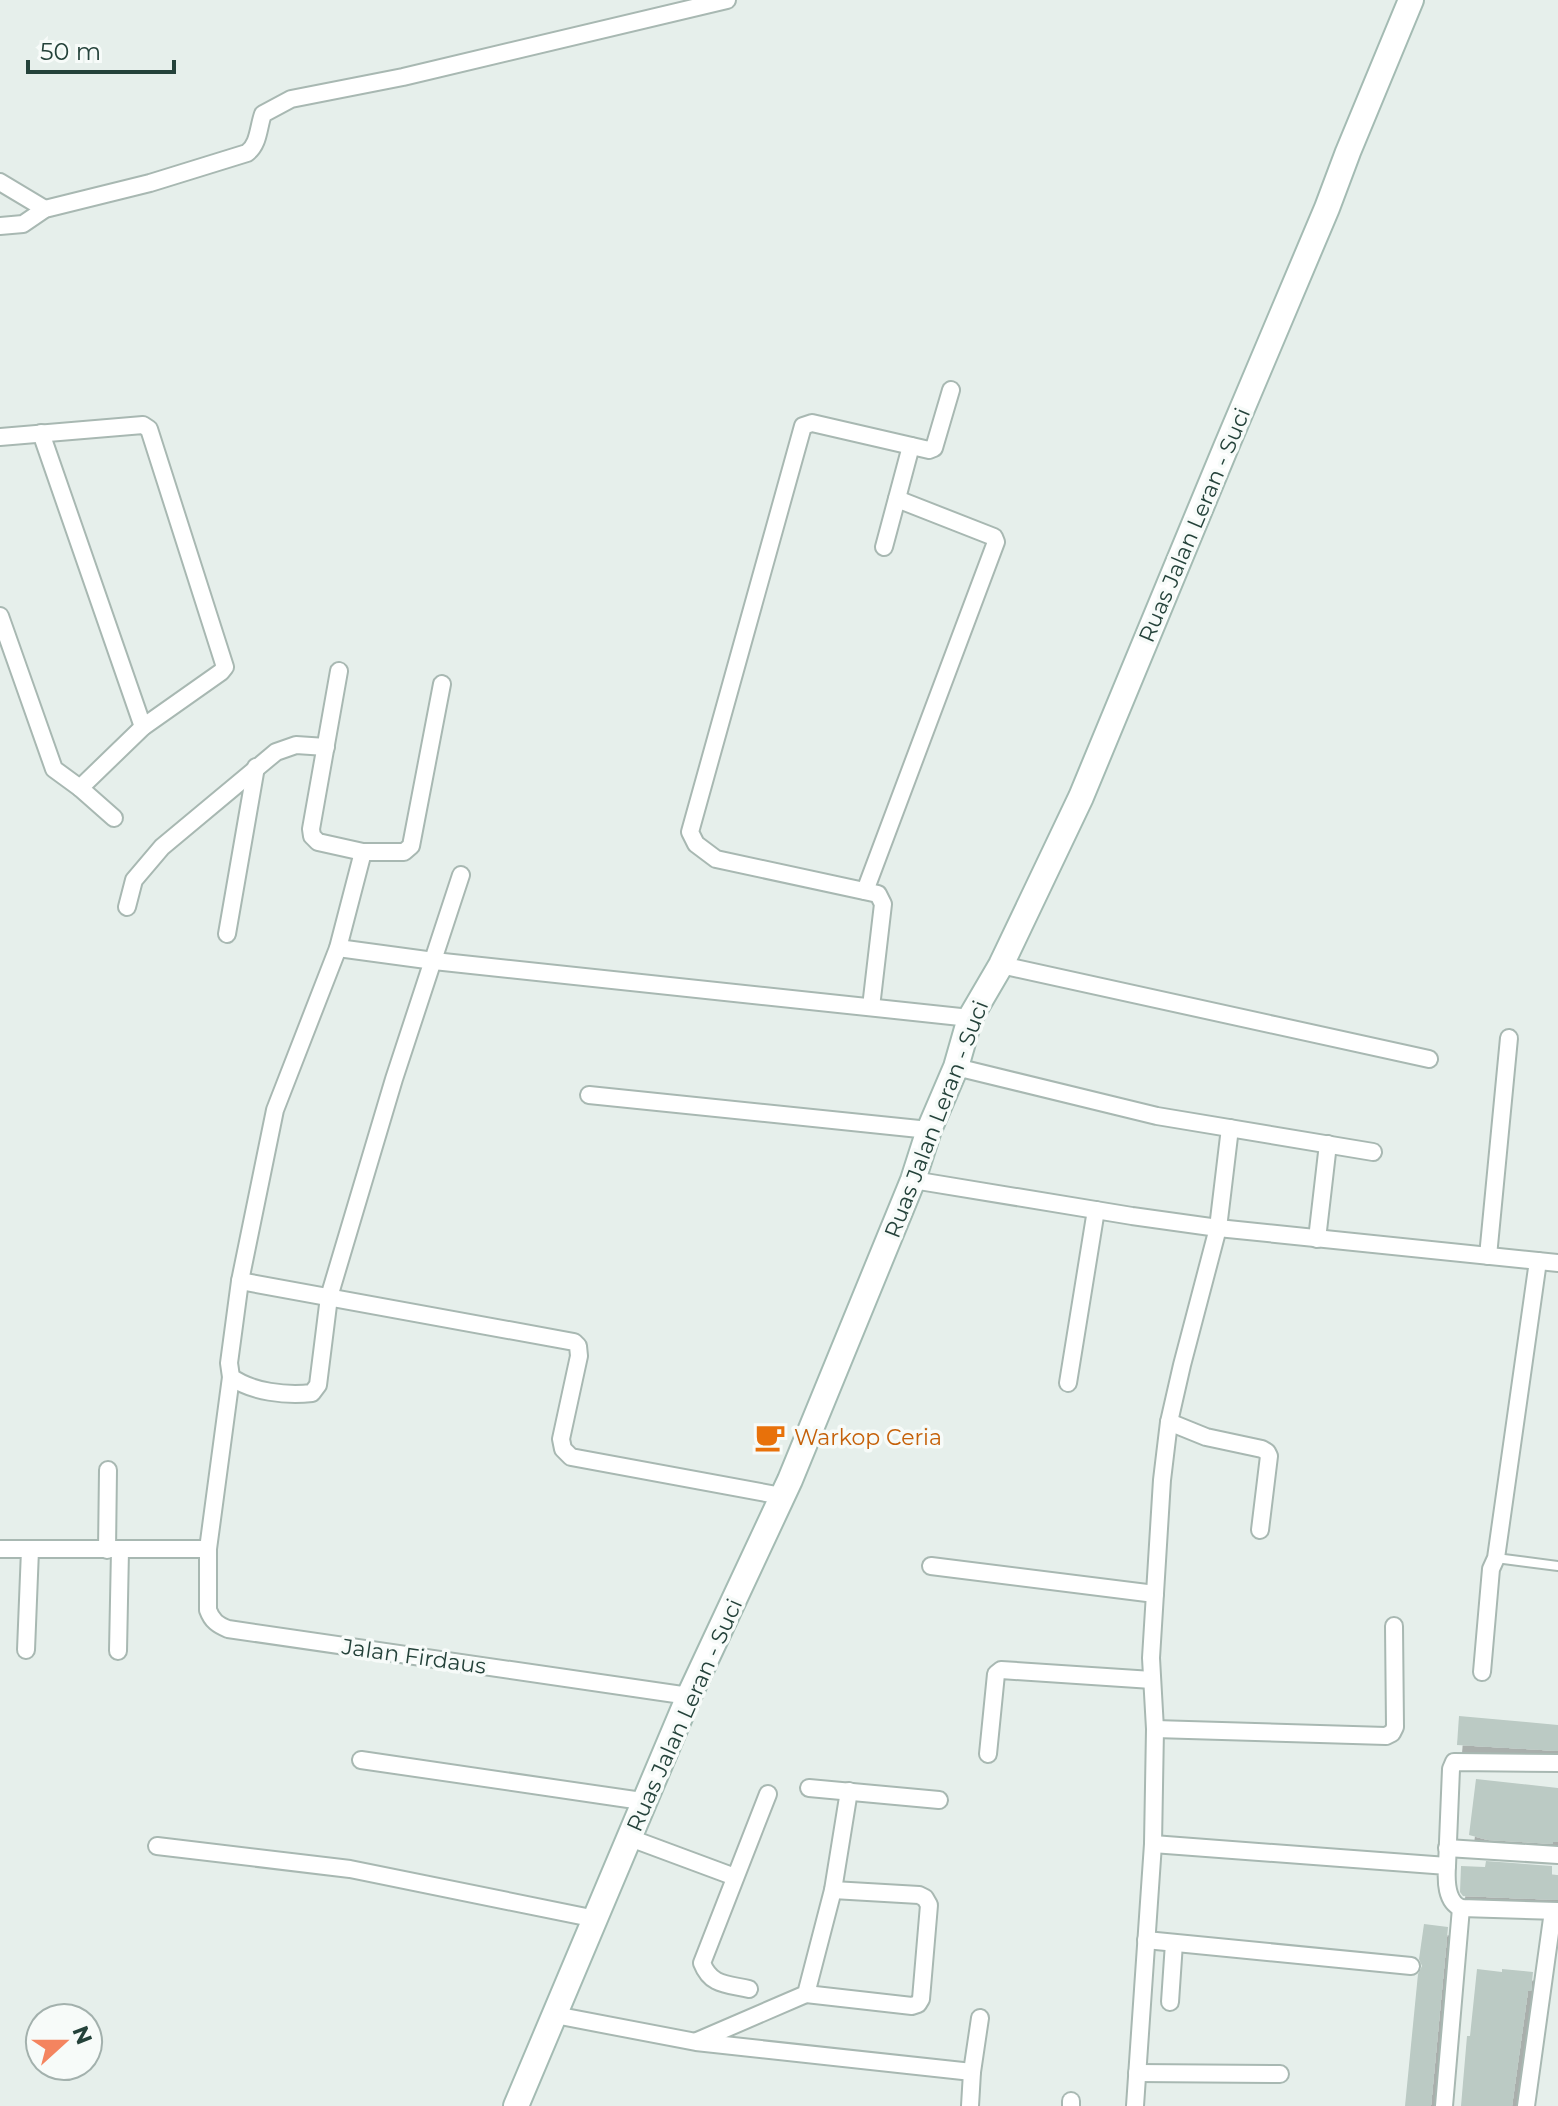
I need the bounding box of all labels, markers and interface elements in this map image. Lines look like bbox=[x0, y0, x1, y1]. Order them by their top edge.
scale bar bbox=[28, 24, 174, 74]
text: 50 m bbox=[40, 37, 101, 66]
street label: Ruas Jalan Leran - Suci bbox=[1133, 404, 1256, 646]
street label: Ruas Jalan Leran - Suci bbox=[879, 997, 994, 1242]
cafe icon: Warkop Ceria bbox=[753, 1420, 787, 1454]
place label: Warkop Ceria bbox=[794, 1424, 942, 1451]
street label: Ruas Jalan Leran - Suci bbox=[621, 1595, 748, 1836]
street label: Jalan Firdaus bbox=[339, 1633, 488, 1680]
north arrow bbox=[24, 2002, 104, 2082]
text: N bbox=[66, 2022, 98, 2048]

